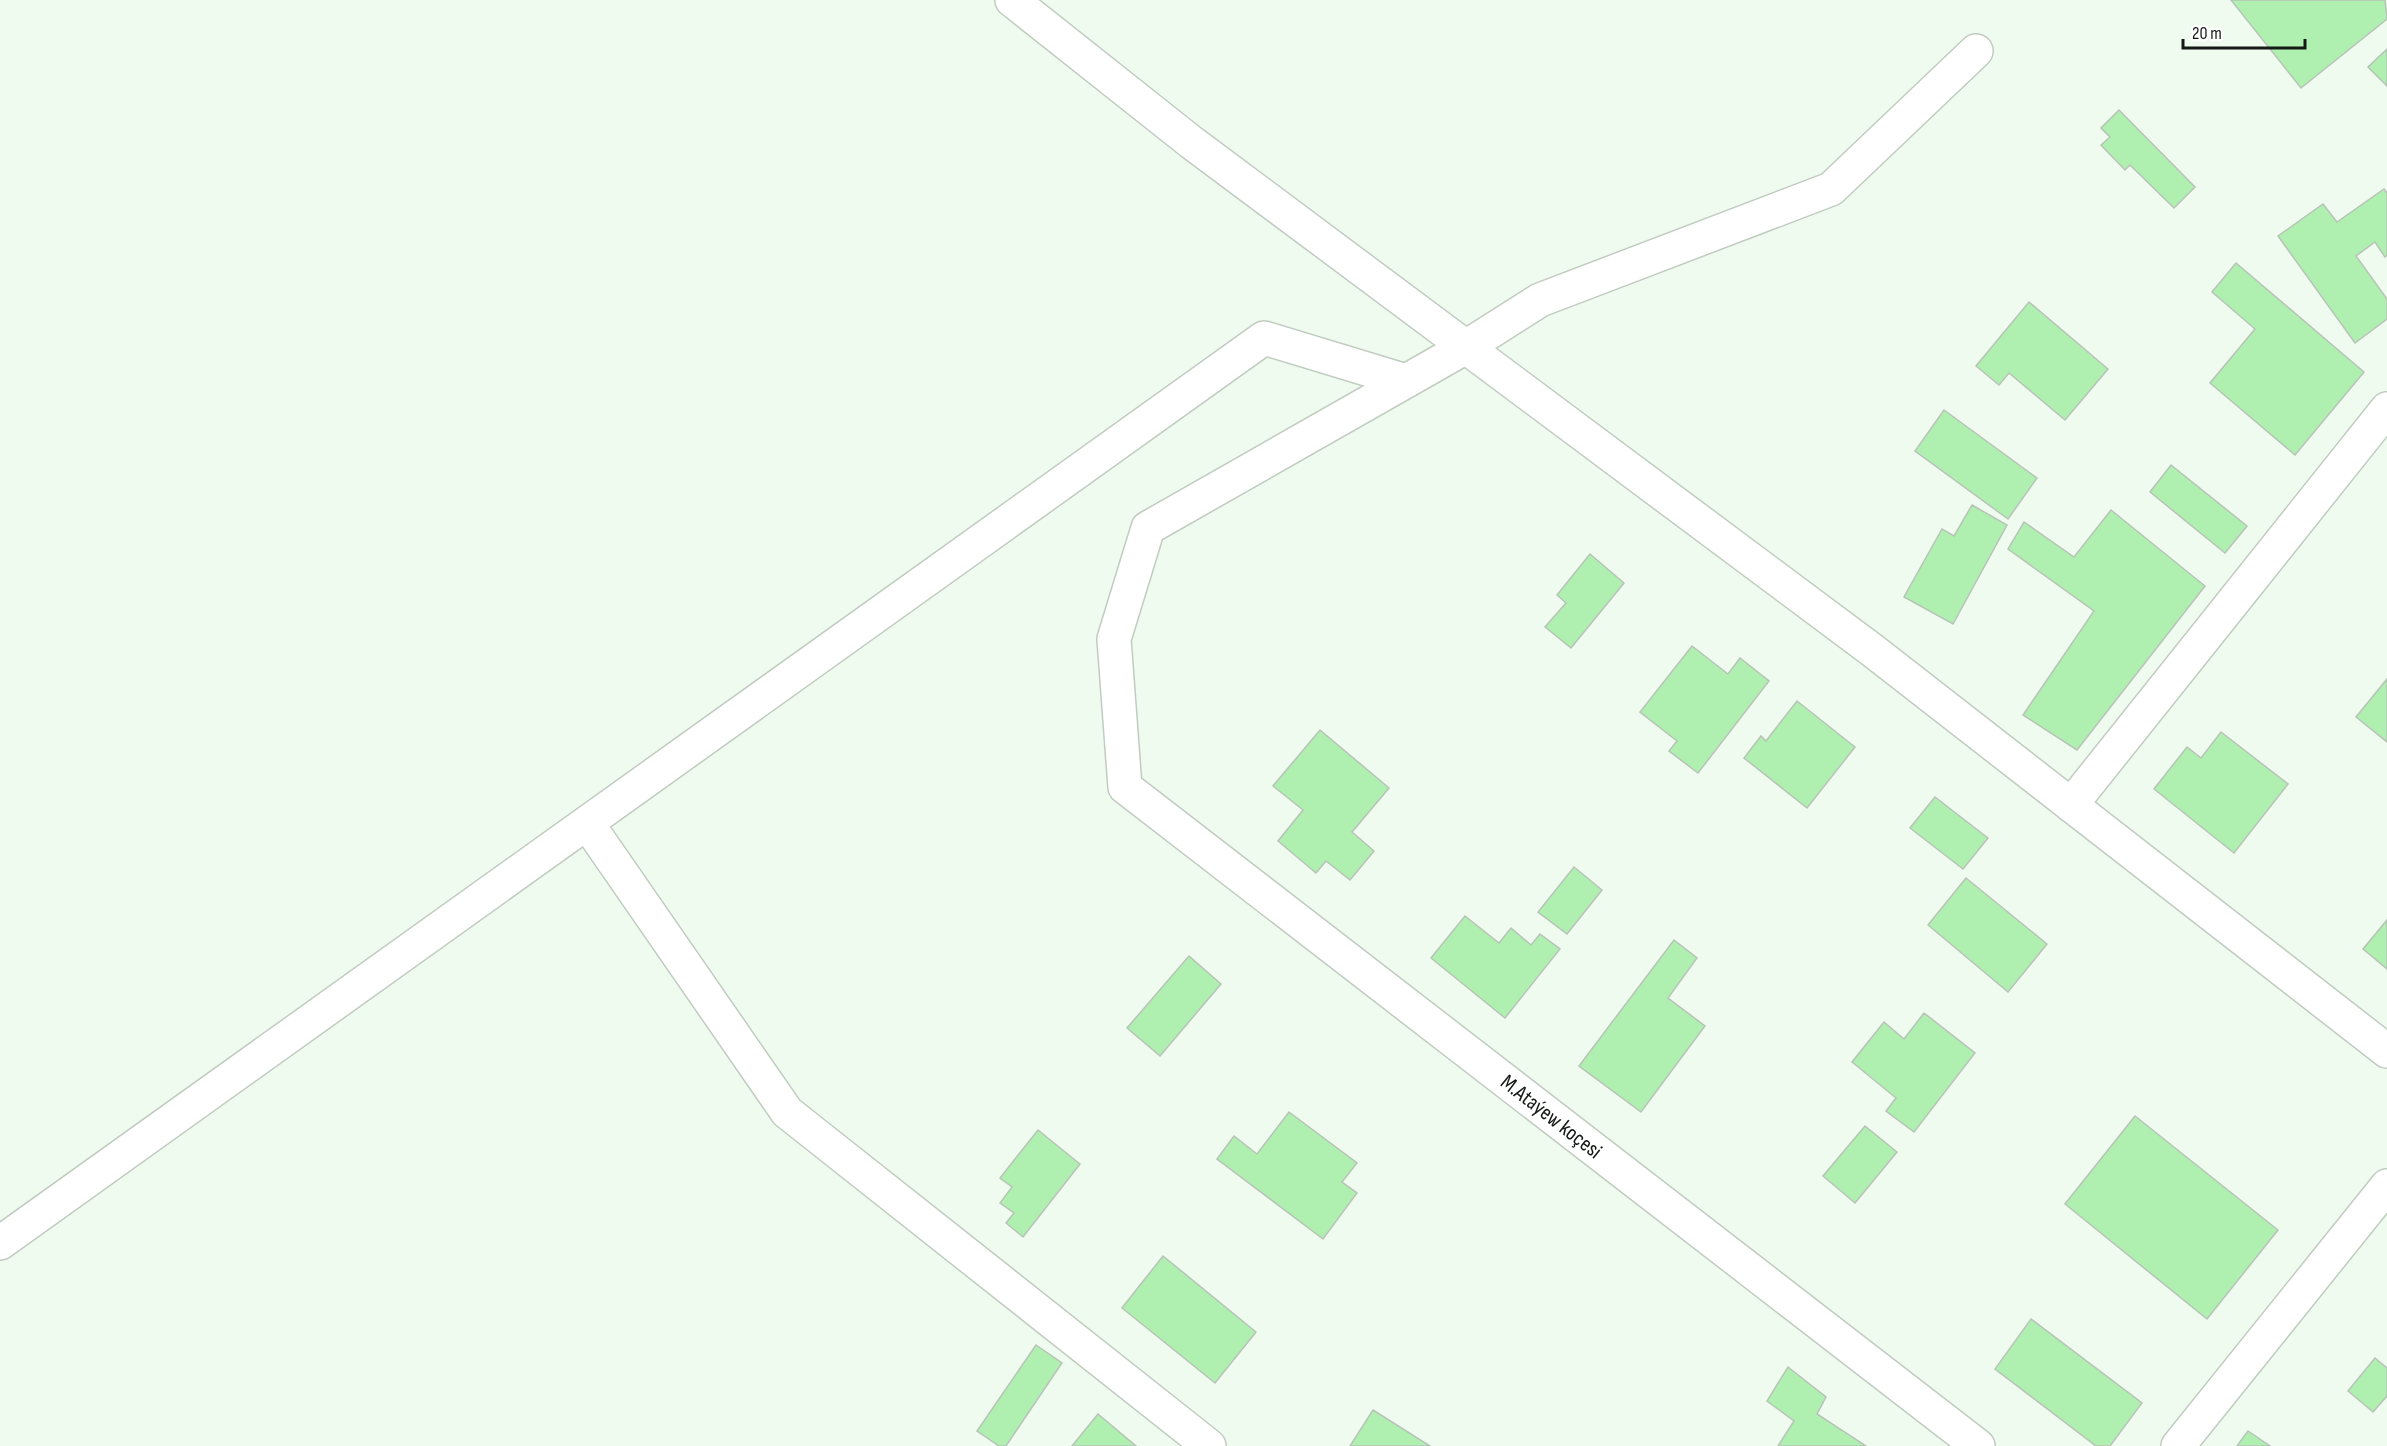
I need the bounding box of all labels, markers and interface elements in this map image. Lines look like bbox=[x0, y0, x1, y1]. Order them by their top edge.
scale bar bbox=[2183, 12, 2304, 50]
text: 20 m bbox=[2192, 23, 2222, 44]
street label: M.Ataýew koçesi bbox=[1495, 1069, 1607, 1165]

